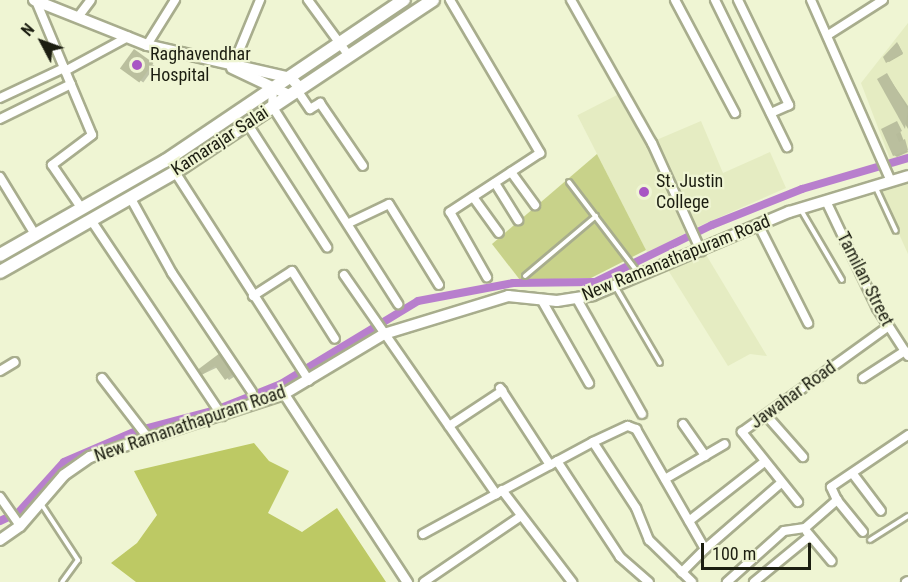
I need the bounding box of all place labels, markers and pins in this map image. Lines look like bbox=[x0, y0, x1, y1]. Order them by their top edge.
place label: Raghavendhar Hospital bbox=[150, 44, 251, 86]
marker: Raghavendhar Hospital bbox=[128, 56, 146, 74]
place label: St. Justin College bbox=[656, 171, 723, 213]
marker: St. Justin College bbox=[637, 185, 651, 199]

